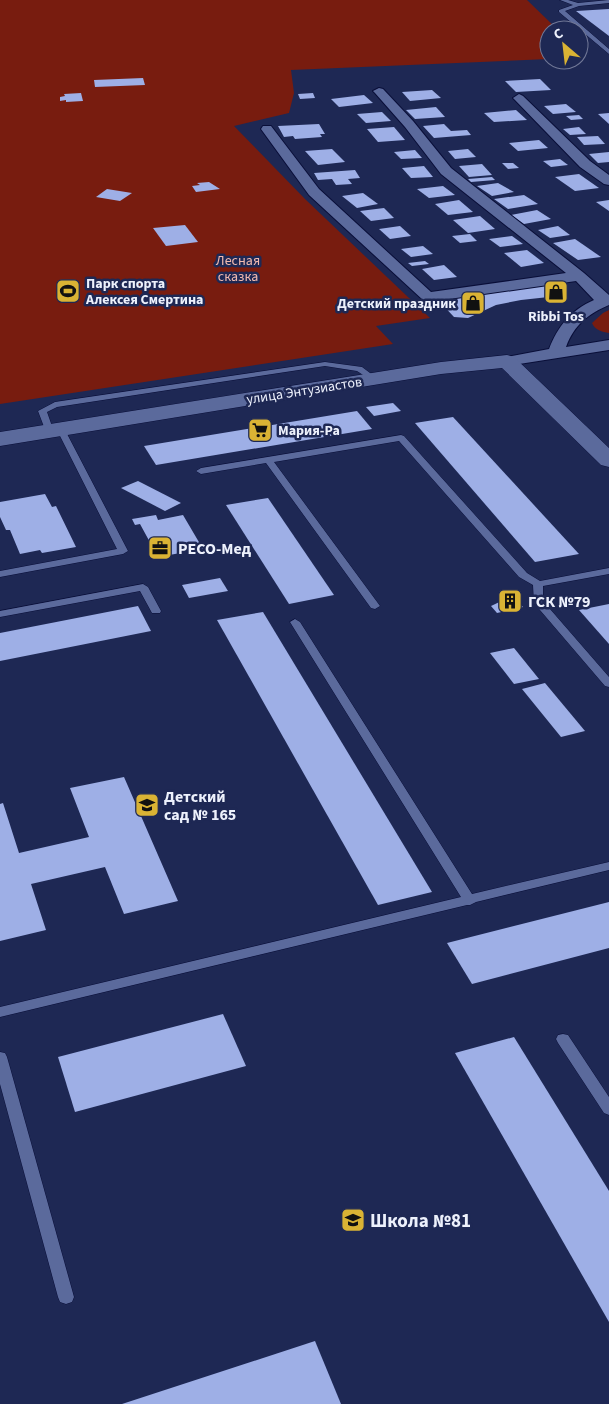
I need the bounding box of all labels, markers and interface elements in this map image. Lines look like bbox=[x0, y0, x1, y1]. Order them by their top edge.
north arrow bbox=[539, 20, 589, 70]
text: С bbox=[550, 24, 567, 45]
park label: Лесная сказка bbox=[216, 251, 260, 287]
place label: Парк спорта Алексея Смертина bbox=[85, 274, 203, 310]
sports icon: Парк спорта Алексея Смертина bbox=[55, 278, 81, 304]
shop icon: Ribbi Tos bbox=[543, 279, 569, 305]
shop icon: Детский праздник bbox=[460, 290, 486, 316]
place label: Детский праздник bbox=[337, 294, 456, 314]
place label: Ribbi Tos bbox=[528, 307, 584, 327]
street label: улица Энтузиастов bbox=[245, 372, 363, 410]
supermarket icon: Мария-Ра bbox=[247, 417, 273, 443]
place label: Мария-Ра bbox=[278, 421, 340, 441]
office icon: РЕСО-Мед bbox=[147, 535, 173, 561]
place label: РЕСО-Мед bbox=[178, 538, 252, 560]
building icon: ГСК №79 bbox=[497, 588, 523, 614]
place label: ГСК №79 bbox=[528, 591, 591, 613]
place label: Детский сад № 165 bbox=[164, 786, 236, 826]
school or university icon: Детский сад № 165 bbox=[134, 792, 160, 818]
school or university icon: Школа №81 bbox=[340, 1207, 366, 1233]
place label: Школа №81 bbox=[370, 1208, 471, 1235]

